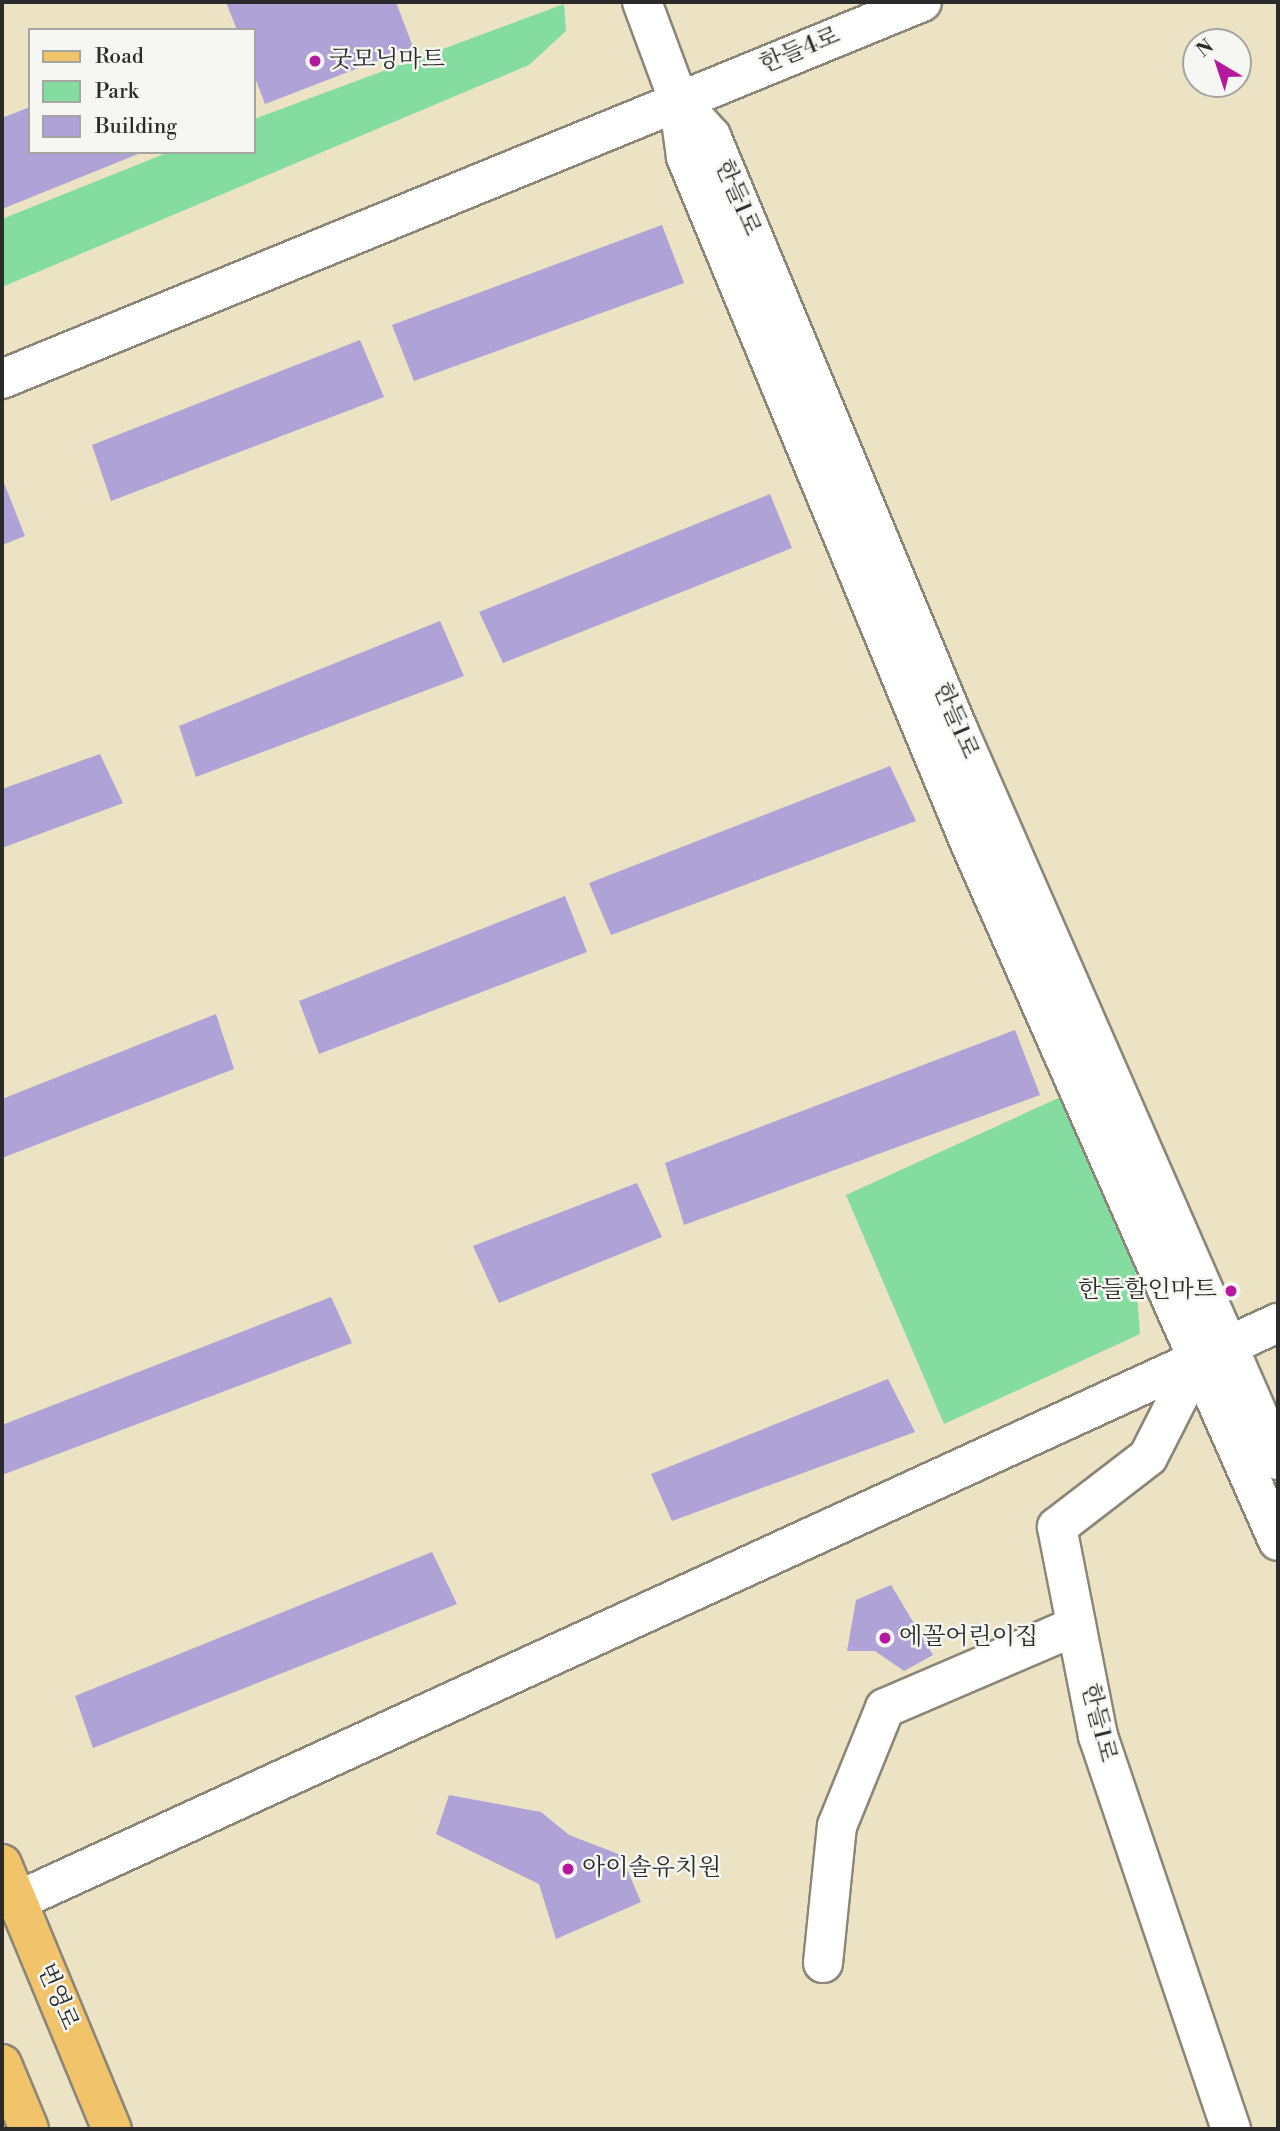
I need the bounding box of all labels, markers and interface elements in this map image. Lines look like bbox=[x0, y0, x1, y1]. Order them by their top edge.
street label: 한들4로 bbox=[756, 22, 844, 80]
legend bbox=[28, 28, 256, 154]
north arrow bbox=[1182, 28, 1252, 98]
text: N bbox=[1192, 34, 1218, 62]
text: Road bbox=[95, 44, 144, 70]
place label: 굿모닝마트 bbox=[329, 47, 445, 75]
marker: 굿모닝마트 bbox=[307, 53, 323, 69]
text: Park bbox=[95, 79, 139, 105]
text: Building bbox=[95, 114, 177, 140]
street label: 한들1로 bbox=[708, 156, 766, 240]
street label: 한들1로 bbox=[926, 679, 984, 763]
place label: 한들할인마트 bbox=[1078, 1277, 1217, 1305]
marker: 한들할인마트 bbox=[1223, 1283, 1239, 1299]
place label: 에꼴어린이집 bbox=[899, 1624, 1038, 1652]
marker: 에꼴어린이집 bbox=[877, 1630, 893, 1646]
street label: 한들1로 bbox=[1074, 1681, 1122, 1765]
place label: 아이솔유치원 bbox=[582, 1855, 721, 1883]
marker: 아이솔유치원 bbox=[560, 1861, 576, 1877]
street label: 번영로 bbox=[30, 1959, 84, 2035]

